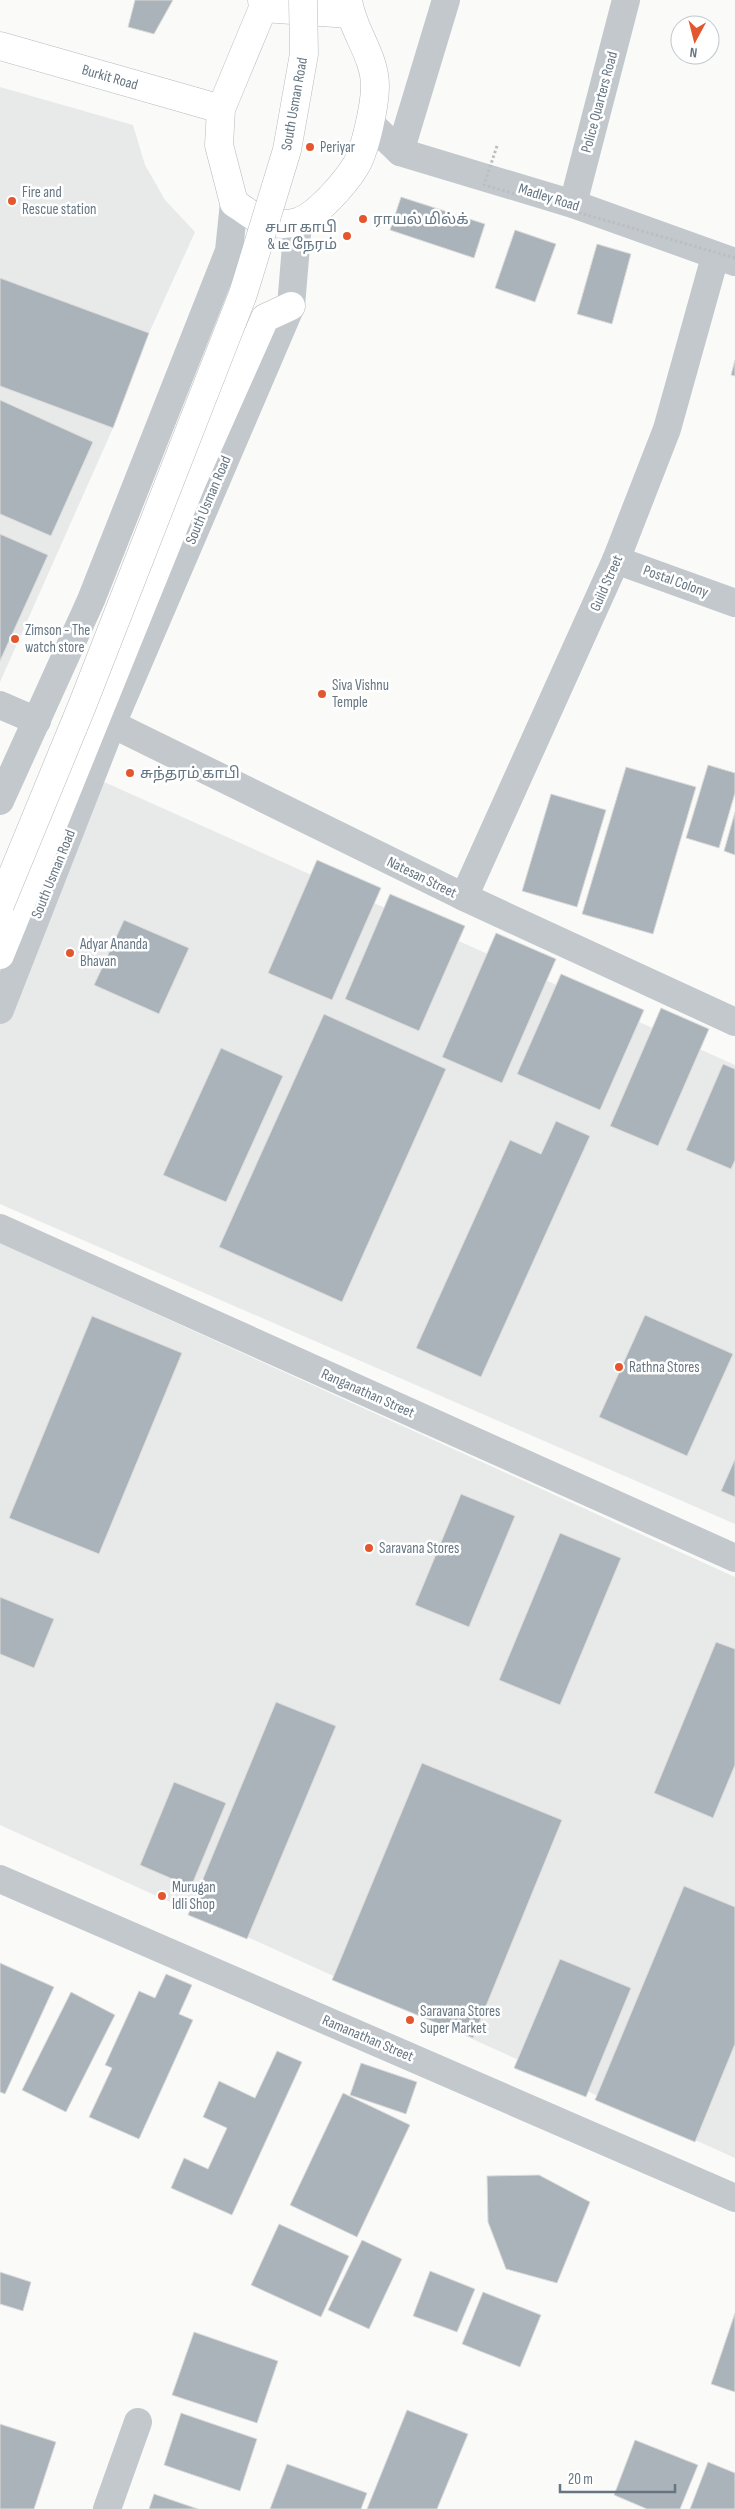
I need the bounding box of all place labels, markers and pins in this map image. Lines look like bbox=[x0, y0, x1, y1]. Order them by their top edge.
place label: Periyar bbox=[320, 138, 356, 157]
marker: Periyar bbox=[304, 141, 316, 153]
place label: Fire and Rescue station bbox=[22, 183, 97, 219]
marker: Fire and Rescue station bbox=[6, 195, 18, 207]
place label: ராயல் மில்க் bbox=[373, 210, 469, 229]
marker: ராயல் மில்க் bbox=[357, 213, 369, 225]
place label: சபா காபி & டீ நேரம் bbox=[265, 218, 337, 254]
marker: சபா காபி & டீ நேரம் bbox=[341, 230, 353, 242]
place label: Zimson - The watch store bbox=[25, 621, 90, 657]
marker: Zimson - The watch store bbox=[9, 633, 21, 645]
place label: Siva Vishnu Temple bbox=[332, 676, 389, 712]
marker: Siva Vishnu Temple bbox=[316, 688, 328, 700]
place label: சுந்தரம் காபி bbox=[140, 764, 240, 783]
marker: சுந்தரம் காபி bbox=[124, 767, 136, 779]
place label: Adyar Ananda Bhavan bbox=[79, 935, 148, 971]
marker: Adyar Ananda Bhavan bbox=[64, 947, 76, 959]
place label: Rathna Stores bbox=[629, 1358, 700, 1377]
marker: Rathna Stores bbox=[613, 1361, 625, 1373]
place label: Saravana Stores bbox=[379, 1539, 459, 1558]
marker: Saravana Stores bbox=[363, 1542, 375, 1554]
place label: Murugan Idli Shop bbox=[172, 1878, 216, 1914]
marker: Murugan Idli Shop bbox=[156, 1890, 168, 1902]
place label: Saravana Stores Super Market bbox=[420, 2002, 500, 2038]
marker: Saravana Stores Super Market bbox=[404, 2014, 416, 2026]

